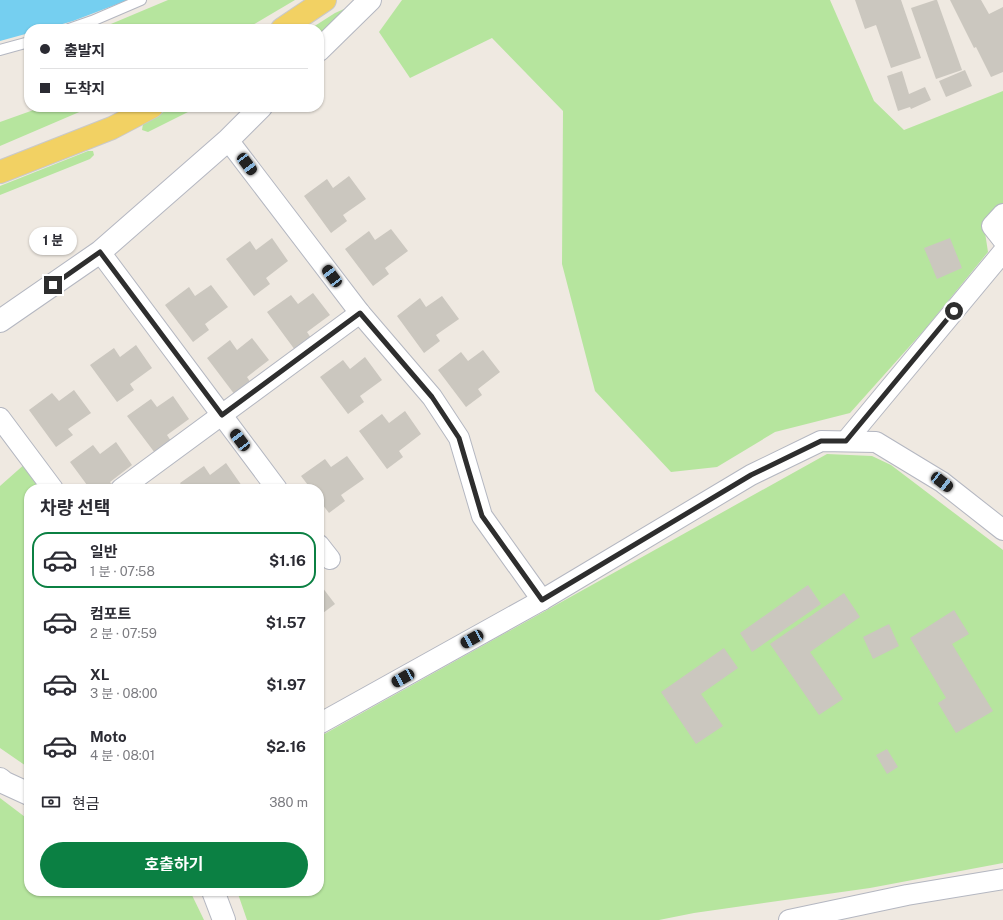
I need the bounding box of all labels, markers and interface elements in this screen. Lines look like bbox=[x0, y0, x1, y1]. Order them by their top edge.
text: 출발지 bbox=[64, 42, 105, 59]
text: 도착지 bbox=[64, 80, 105, 97]
car bbox=[235, 151, 259, 177]
callout: 1 분 bbox=[29, 227, 77, 255]
text: 1 분 bbox=[43, 233, 63, 248]
car bbox=[320, 263, 344, 289]
route end bbox=[44, 276, 62, 294]
route start bbox=[945, 302, 963, 320]
car bbox=[228, 427, 252, 453]
car bbox=[929, 470, 955, 494]
text: 차량 선택 bbox=[40, 497, 110, 518]
icon: car bbox=[42, 542, 78, 578]
text: 일반 bbox=[90, 543, 118, 560]
text: $1.16 bbox=[269, 552, 306, 569]
text: 1 분 · 07:58 bbox=[90, 564, 155, 579]
icon: car bbox=[42, 604, 78, 640]
text: 컴포트 bbox=[90, 605, 131, 622]
text: $1.57 bbox=[266, 614, 306, 631]
text: 2 분 · 07:59 bbox=[90, 626, 157, 641]
car bbox=[459, 628, 485, 650]
icon: car bbox=[42, 666, 78, 702]
text: XL bbox=[90, 666, 109, 683]
car bbox=[390, 667, 416, 689]
text: $1.97 bbox=[266, 676, 306, 693]
text: 3 분 · 08:00 bbox=[90, 686, 158, 701]
icon: car bbox=[42, 728, 78, 764]
text: Moto bbox=[90, 728, 127, 745]
text: $2.16 bbox=[266, 738, 306, 755]
text: 4 분 · 08:01 bbox=[90, 748, 155, 763]
icon: cash bbox=[40, 791, 62, 813]
text: 현금 bbox=[72, 795, 100, 812]
text: 380 m bbox=[269, 795, 308, 810]
button: 호출하기 bbox=[40, 842, 308, 888]

